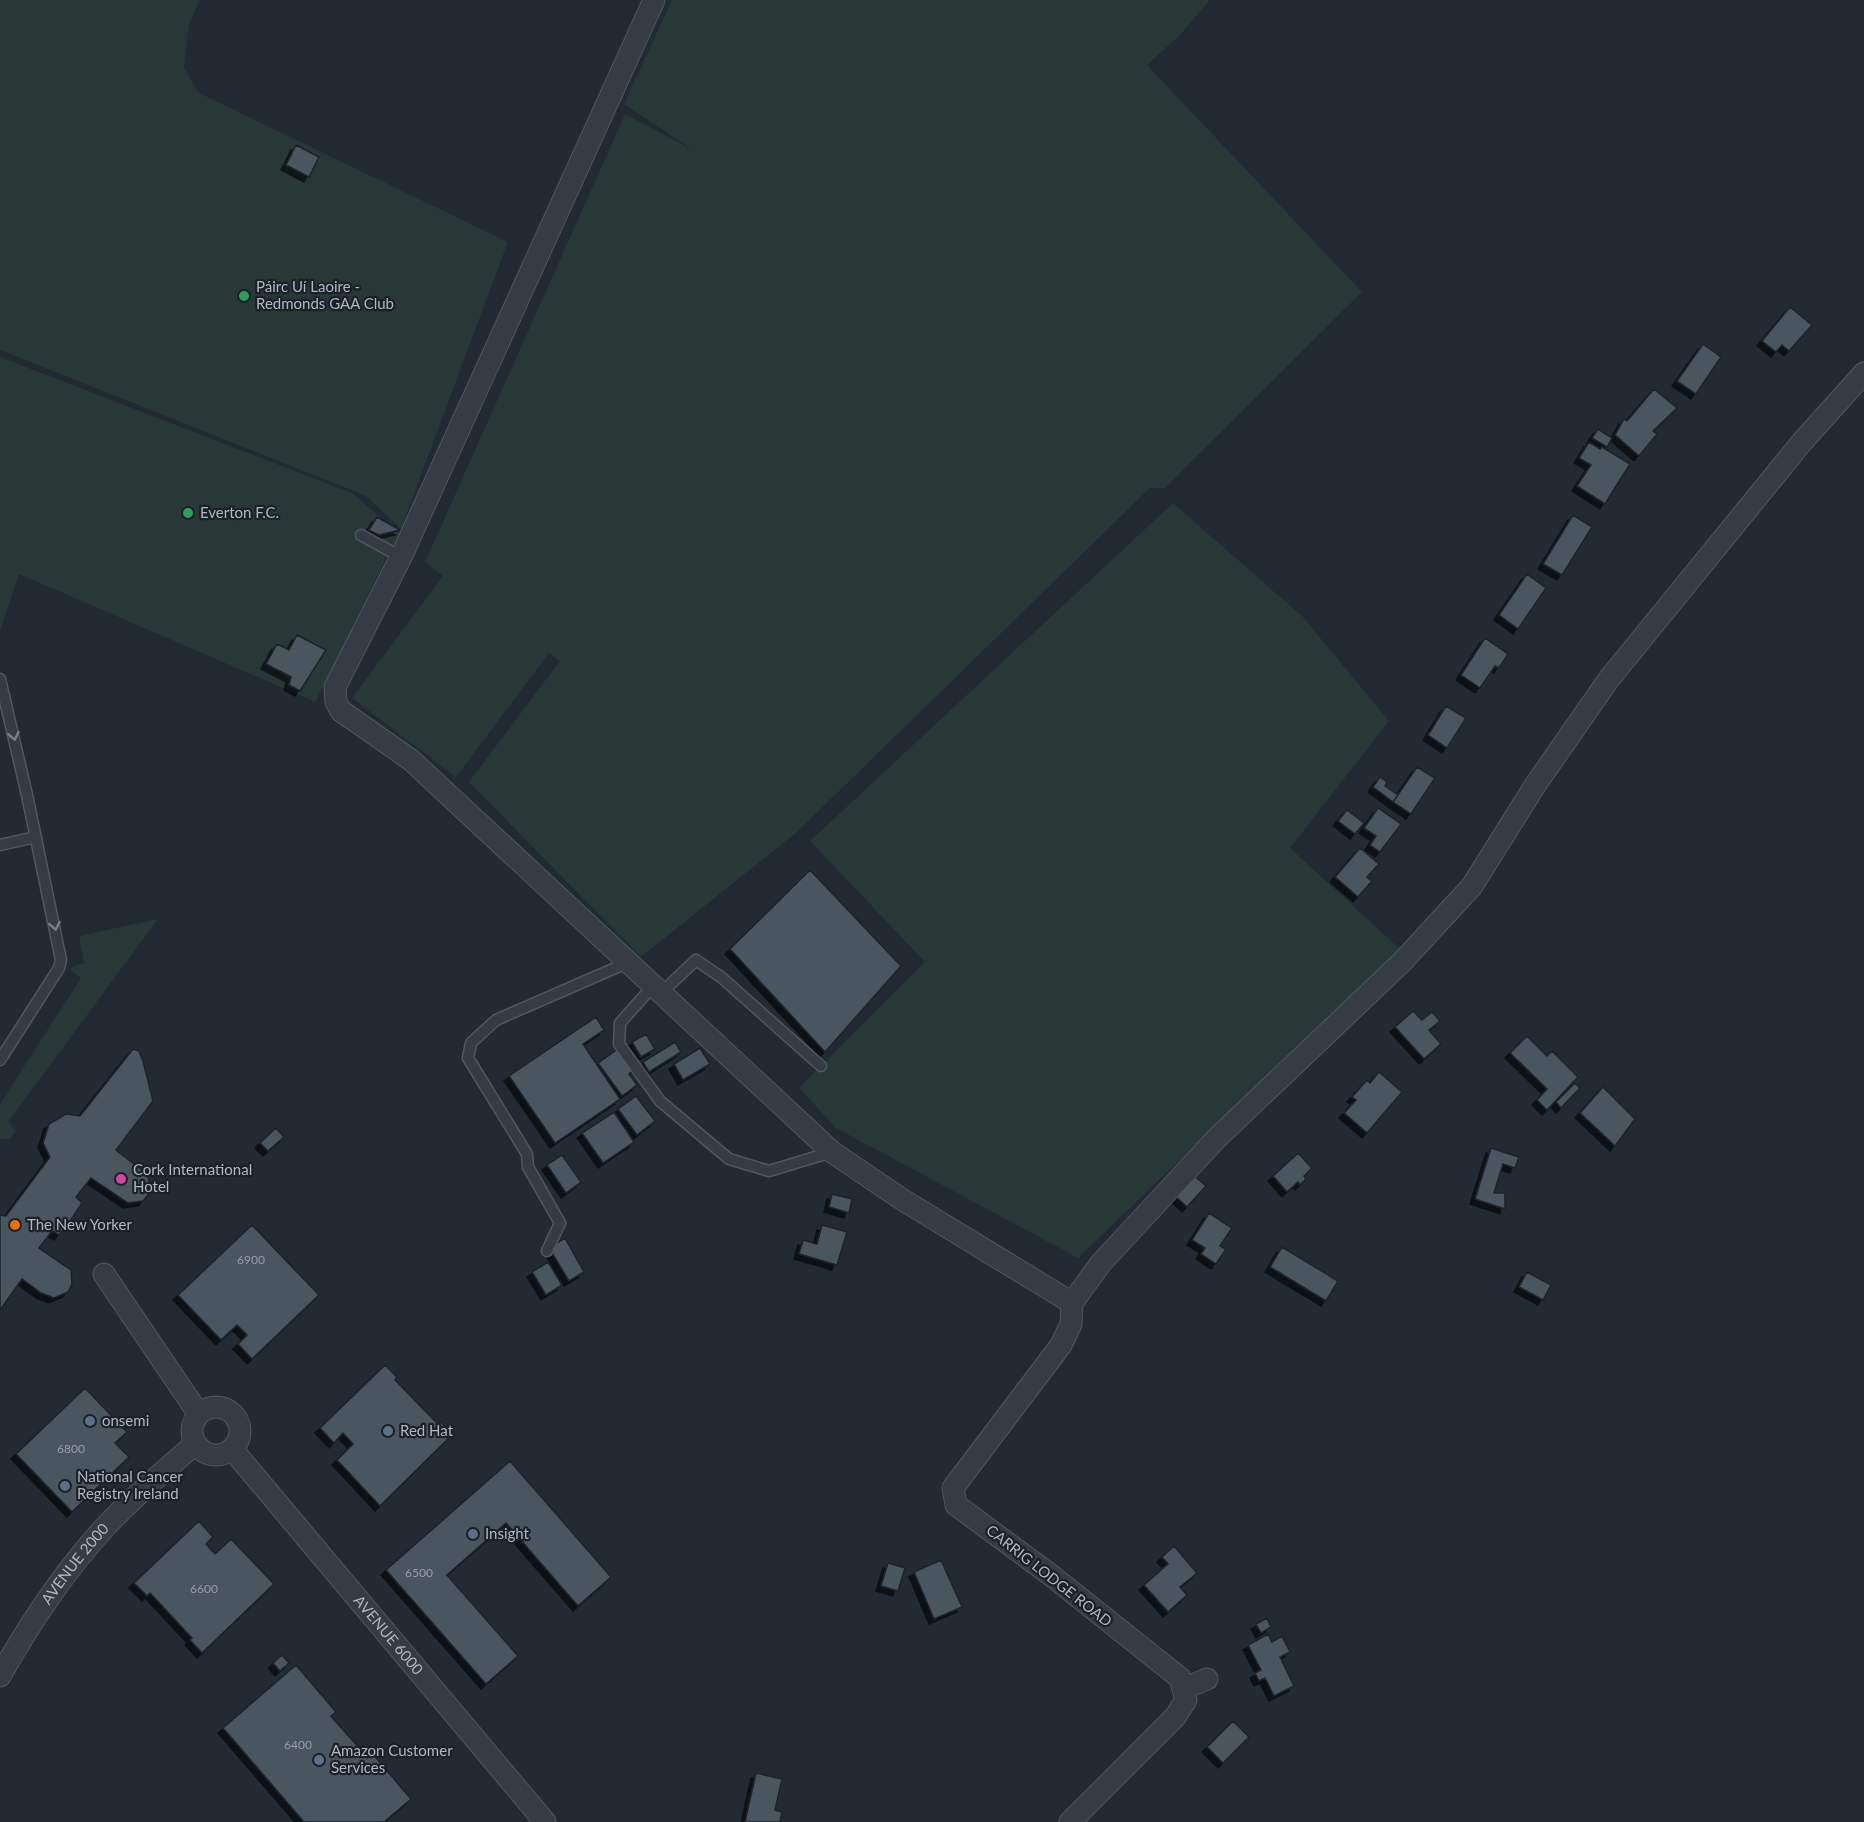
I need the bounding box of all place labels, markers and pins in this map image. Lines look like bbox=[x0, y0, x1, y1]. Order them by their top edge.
place label: Páirc Uí Laoire - Redmonds GAA Club bbox=[256, 277, 394, 312]
marker: Páirc Uí Laoire - Redmonds GAA Club bbox=[237, 289, 251, 303]
place label: Everton F.C. bbox=[200, 503, 279, 521]
marker: Everton F.C. bbox=[181, 506, 195, 520]
place label: Cork International Hotel bbox=[133, 1160, 252, 1195]
marker: Cork International Hotel bbox=[114, 1172, 128, 1186]
place label: The New Yorker bbox=[27, 1215, 132, 1233]
marker: The New Yorker bbox=[8, 1218, 22, 1232]
place label: onsemi bbox=[102, 1411, 149, 1429]
marker: onsemi bbox=[83, 1414, 97, 1428]
place label: Red Hat bbox=[400, 1421, 454, 1439]
marker: Red Hat bbox=[381, 1424, 395, 1438]
place label: National Cancer Registry Ireland bbox=[77, 1467, 183, 1502]
marker: National Cancer Registry Ireland bbox=[58, 1479, 72, 1493]
place label: Insight bbox=[485, 1524, 530, 1542]
marker: Insight bbox=[466, 1527, 480, 1541]
place label: Amazon Customer Services bbox=[331, 1741, 453, 1776]
marker: Amazon Customer Services bbox=[312, 1753, 326, 1767]

